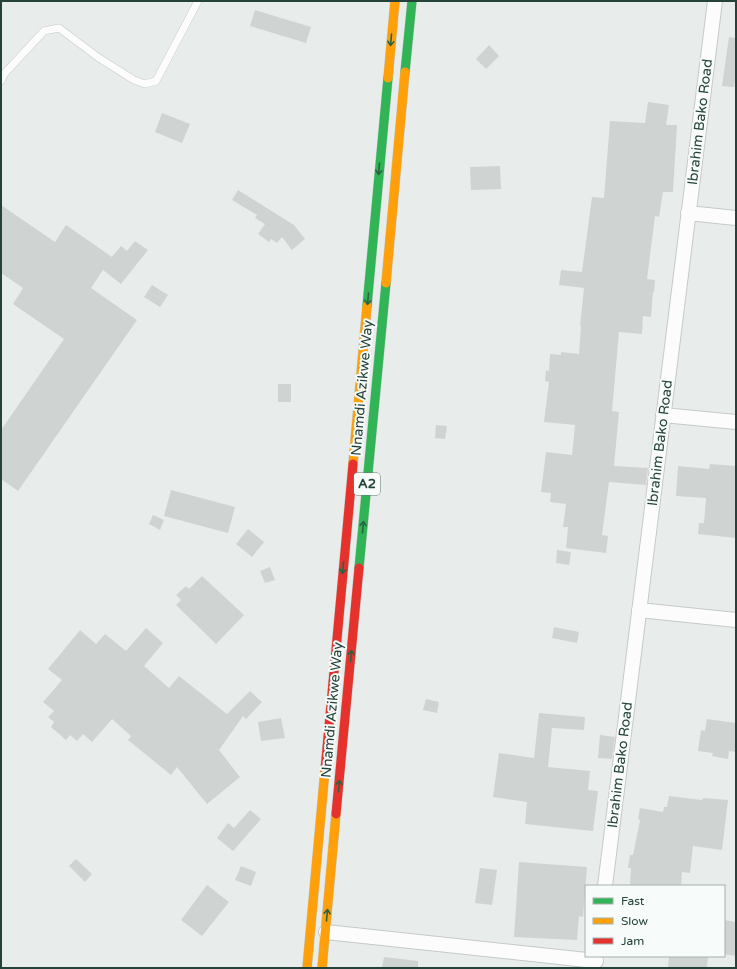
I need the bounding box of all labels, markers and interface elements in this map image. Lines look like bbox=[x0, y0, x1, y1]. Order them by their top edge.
one-way arrow bbox=[388, 33, 395, 46]
street label: Ibrahim Bako Road bbox=[684, 58, 716, 186]
one-way arrow bbox=[376, 162, 383, 175]
one-way arrow bbox=[364, 292, 371, 305]
street label: Nnamdi Azikwe Way bbox=[348, 319, 376, 457]
street label: Ibrahim Bako Road bbox=[644, 379, 676, 507]
road number: A2 bbox=[354, 473, 380, 495]
one-way arrow bbox=[359, 521, 367, 534]
one-way arrow bbox=[339, 561, 347, 574]
street label: Nnamdi Azikwe Way bbox=[318, 641, 346, 779]
one-way arrow bbox=[347, 650, 355, 663]
street label: Ibrahim Bako Road bbox=[604, 701, 636, 829]
one-way arrow bbox=[335, 780, 343, 793]
legend bbox=[585, 885, 725, 957]
text: Fast bbox=[621, 894, 645, 908]
one-way arrow bbox=[323, 909, 331, 922]
text: Slow bbox=[621, 914, 648, 928]
text: Jam bbox=[621, 934, 644, 948]

